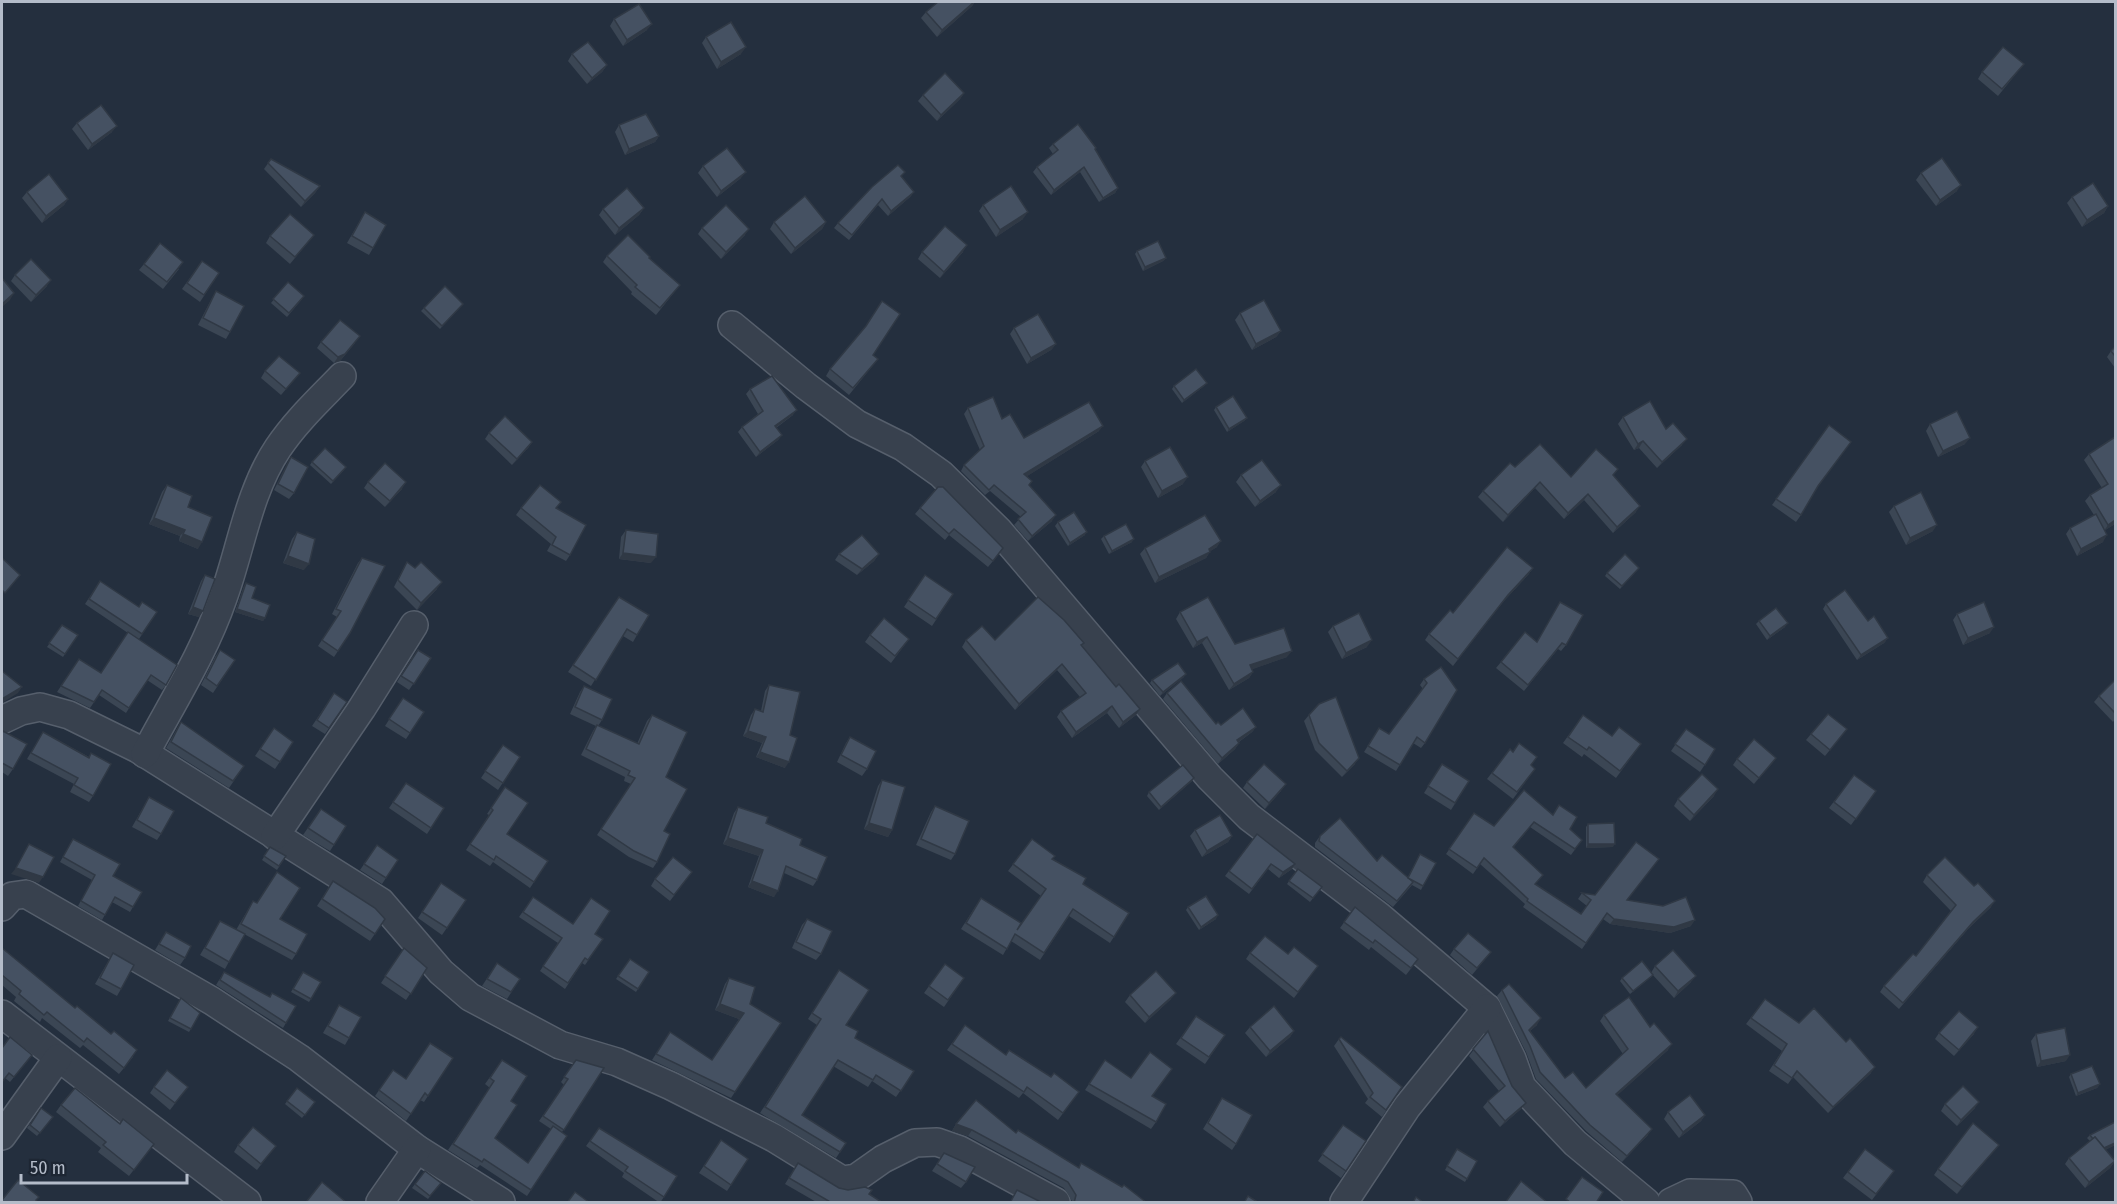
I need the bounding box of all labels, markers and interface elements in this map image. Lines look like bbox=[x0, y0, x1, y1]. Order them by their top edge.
scale bar bbox=[21, 1147, 188, 1185]
text: 50 m bbox=[30, 1157, 66, 1179]

